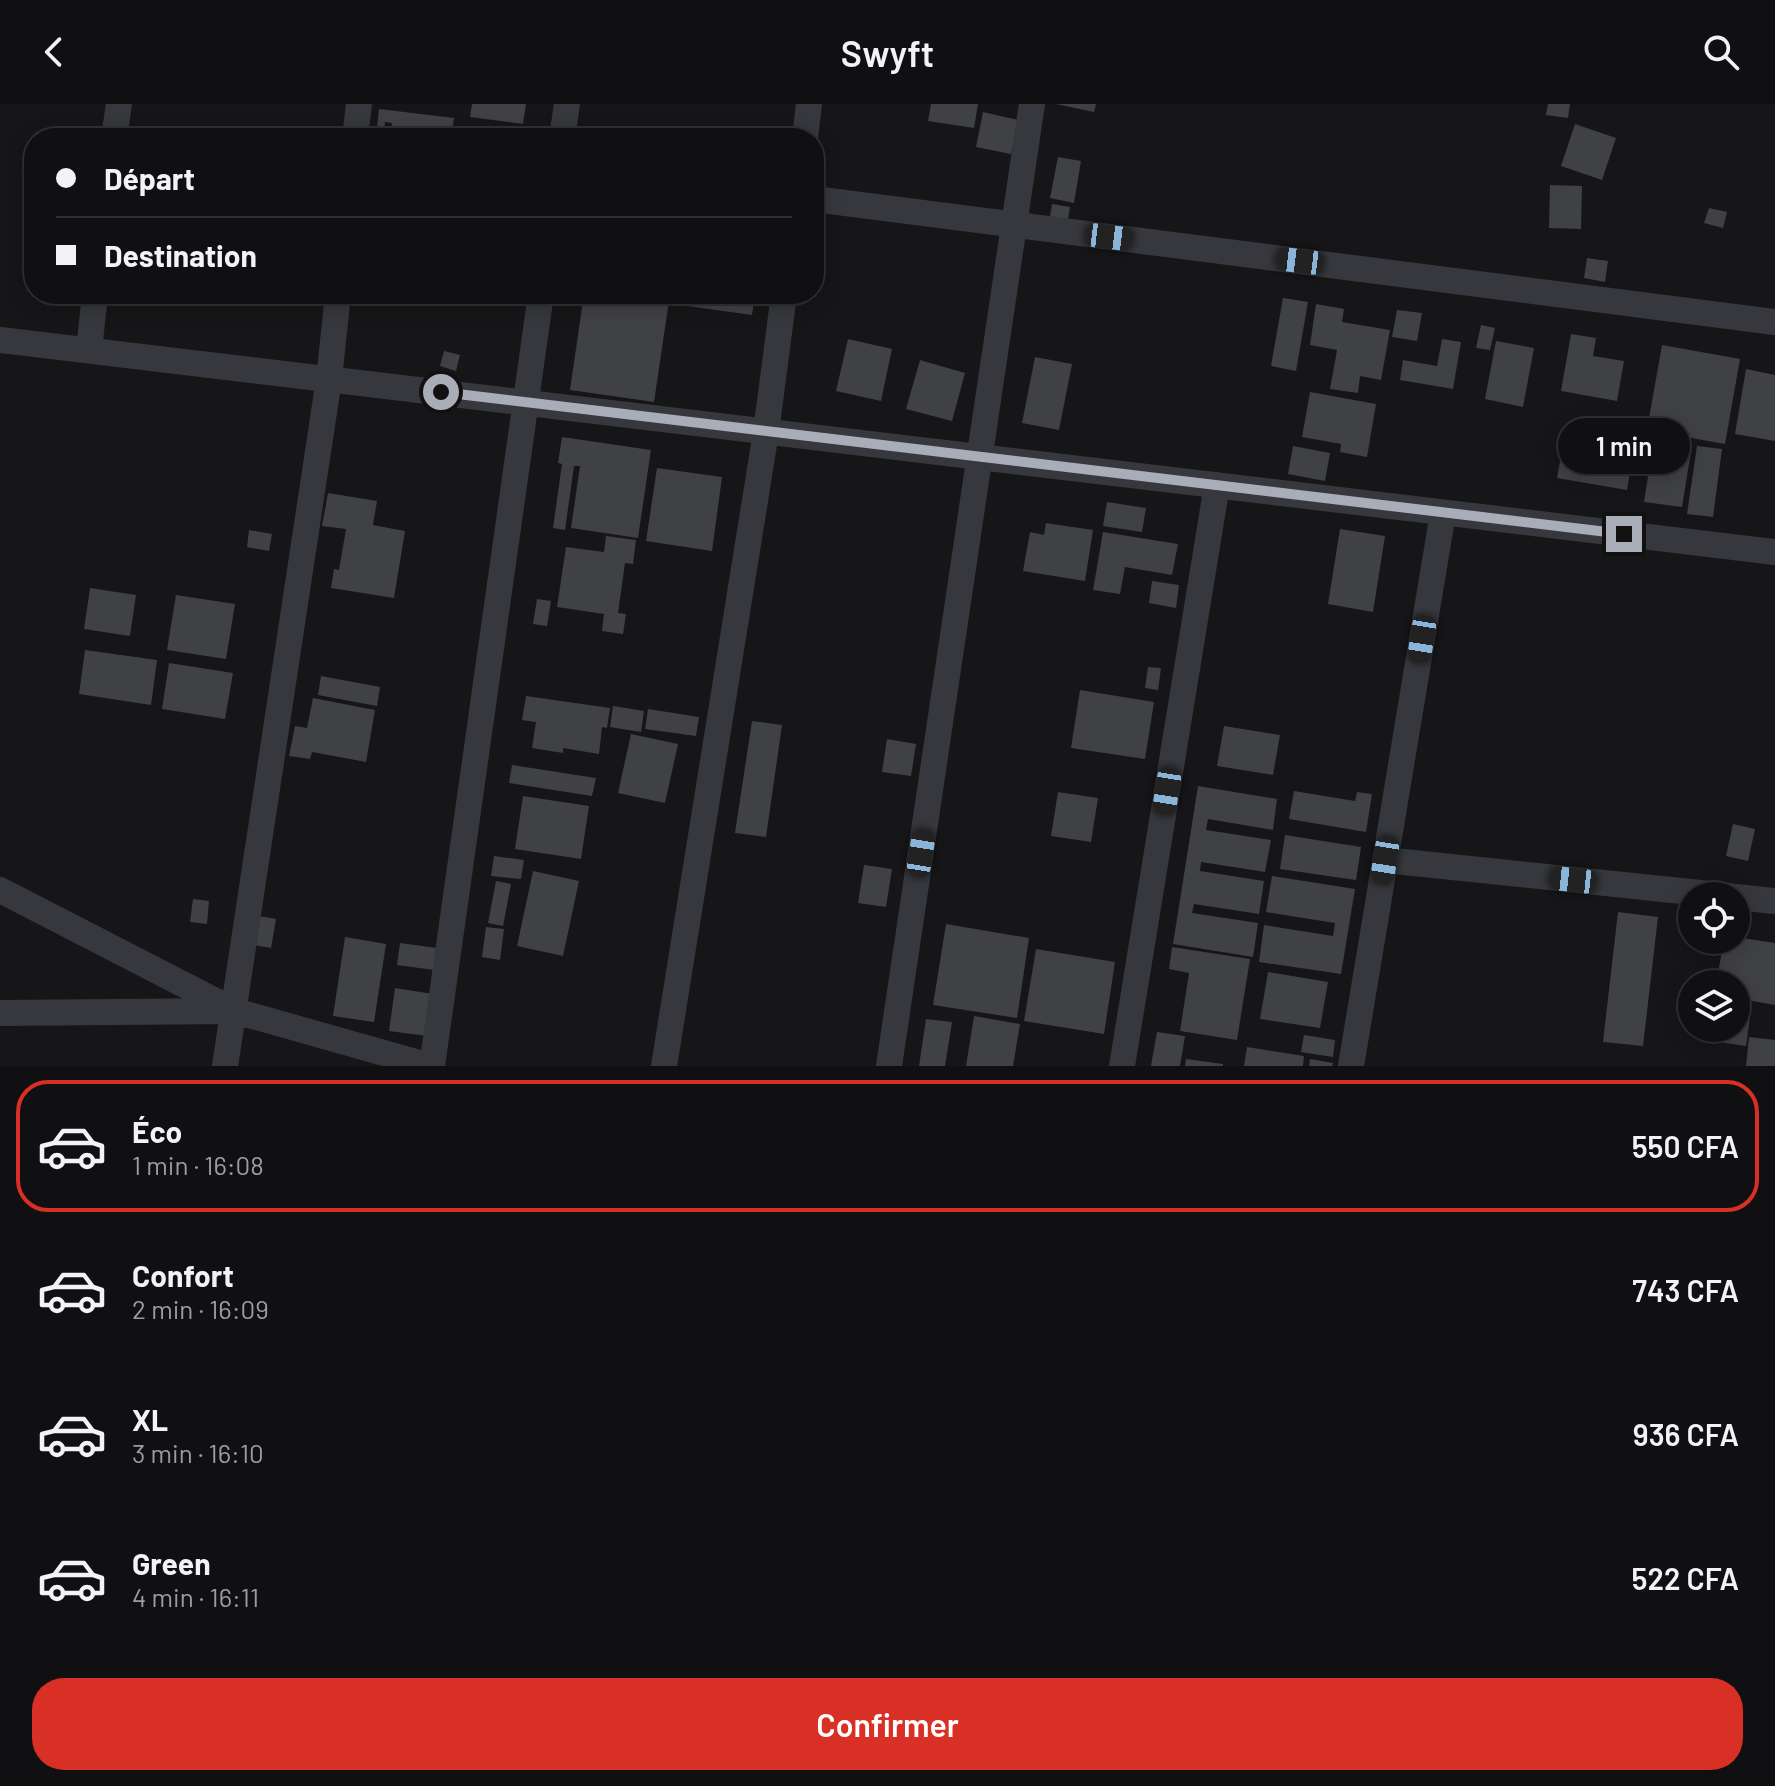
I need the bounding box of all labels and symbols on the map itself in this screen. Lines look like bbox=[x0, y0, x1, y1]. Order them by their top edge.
car bbox=[1084, 222, 1134, 252]
car bbox=[1275, 246, 1325, 276]
route start bbox=[423, 374, 459, 410]
callout: 1 min bbox=[1558, 418, 1690, 474]
route end bbox=[1606, 516, 1642, 552]
car bbox=[1406, 613, 1438, 665]
car bbox=[1151, 765, 1183, 817]
car bbox=[905, 827, 937, 879]
car bbox=[1369, 834, 1401, 886]
car bbox=[1548, 866, 1598, 894]

